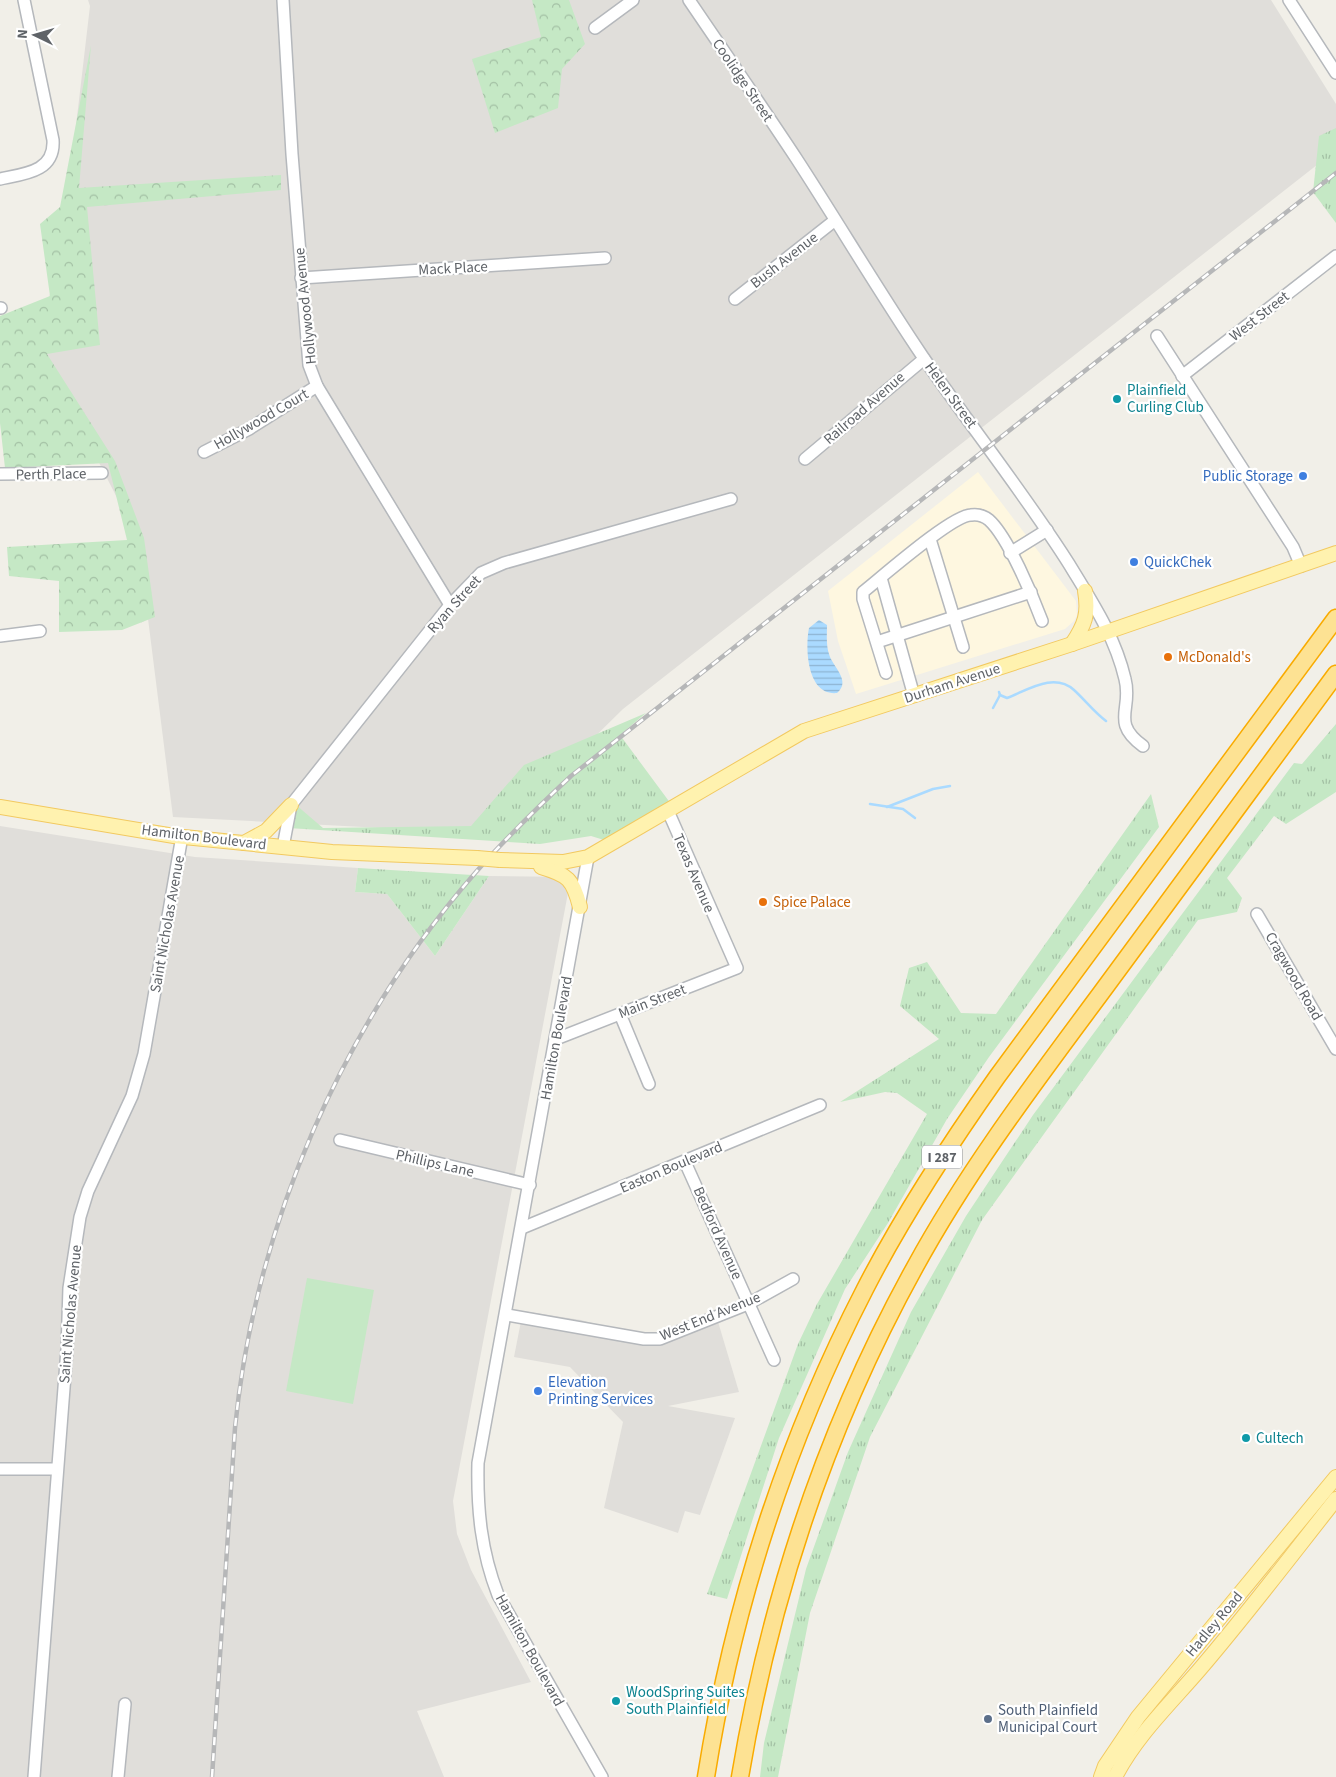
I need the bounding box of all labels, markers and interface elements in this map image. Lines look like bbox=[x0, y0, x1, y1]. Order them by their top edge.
north arrow bbox=[10, 10, 60, 60]
text: N bbox=[13, 28, 33, 39]
street label: Coolidge Street bbox=[707, 35, 778, 126]
street label: Bush Avenue bbox=[746, 227, 823, 293]
street label: Hollywood Avenue bbox=[289, 247, 322, 365]
street label: Mack Place bbox=[418, 256, 488, 281]
street label: West Street bbox=[1225, 286, 1294, 346]
street label: Helen Street bbox=[919, 358, 982, 433]
street label: Railroad Avenue bbox=[819, 367, 910, 450]
place label: Plainfield Curling Club bbox=[1127, 380, 1204, 418]
street label: Hollywood Court bbox=[210, 384, 312, 455]
marker: Plainfield Curling Club bbox=[1111, 393, 1123, 405]
street label: Perth Place bbox=[15, 463, 87, 486]
place label: Public Storage bbox=[1203, 466, 1293, 487]
marker: Public Storage bbox=[1297, 470, 1309, 482]
place label: QuickChek bbox=[1144, 552, 1212, 573]
marker: QuickChek bbox=[1128, 556, 1140, 568]
street label: Ryan Street bbox=[423, 571, 486, 638]
place label: McDonald's bbox=[1178, 647, 1251, 668]
marker: McDonald's bbox=[1162, 651, 1174, 663]
street label: Durham Avenue bbox=[901, 658, 1003, 709]
street label: Hamilton Boulevard bbox=[140, 819, 268, 856]
street label: Texas Avenue bbox=[667, 830, 720, 916]
street label: Saint Nicholas Avenue bbox=[145, 854, 190, 994]
place label: Spice Palace bbox=[773, 892, 851, 913]
marker: Spice Palace bbox=[757, 896, 769, 908]
street label: Cragwood Road bbox=[1260, 928, 1327, 1024]
street label: Hamilton Boulevard bbox=[535, 974, 578, 1102]
street label: Main Street bbox=[615, 979, 689, 1024]
street label: Easton Boulevard bbox=[617, 1136, 726, 1199]
street label: Phillips Lane bbox=[394, 1144, 476, 1183]
road number: I 287 bbox=[922, 1146, 962, 1168]
street label: Bedford Avenue bbox=[688, 1183, 747, 1283]
street label: Saint Nicholas Avenue bbox=[54, 1244, 87, 1384]
street label: West End Avenue bbox=[657, 1287, 764, 1346]
place label: Elevation Printing Services bbox=[548, 1372, 653, 1410]
marker: Elevation Printing Services bbox=[532, 1385, 544, 1397]
place label: Cultech bbox=[1256, 1428, 1304, 1449]
marker: Cultech bbox=[1240, 1432, 1252, 1444]
street label: Hadley Road bbox=[1181, 1587, 1248, 1661]
street label: Hamilton Boulevard bbox=[490, 1590, 569, 1710]
place label: WoodSpring Suites South Plainfield bbox=[626, 1682, 745, 1720]
marker: WoodSpring Suites South Plainfield bbox=[610, 1695, 622, 1707]
place label: South Plainfield Municipal Court bbox=[998, 1700, 1098, 1738]
marker: South Plainfield Municipal Court bbox=[982, 1713, 994, 1725]

